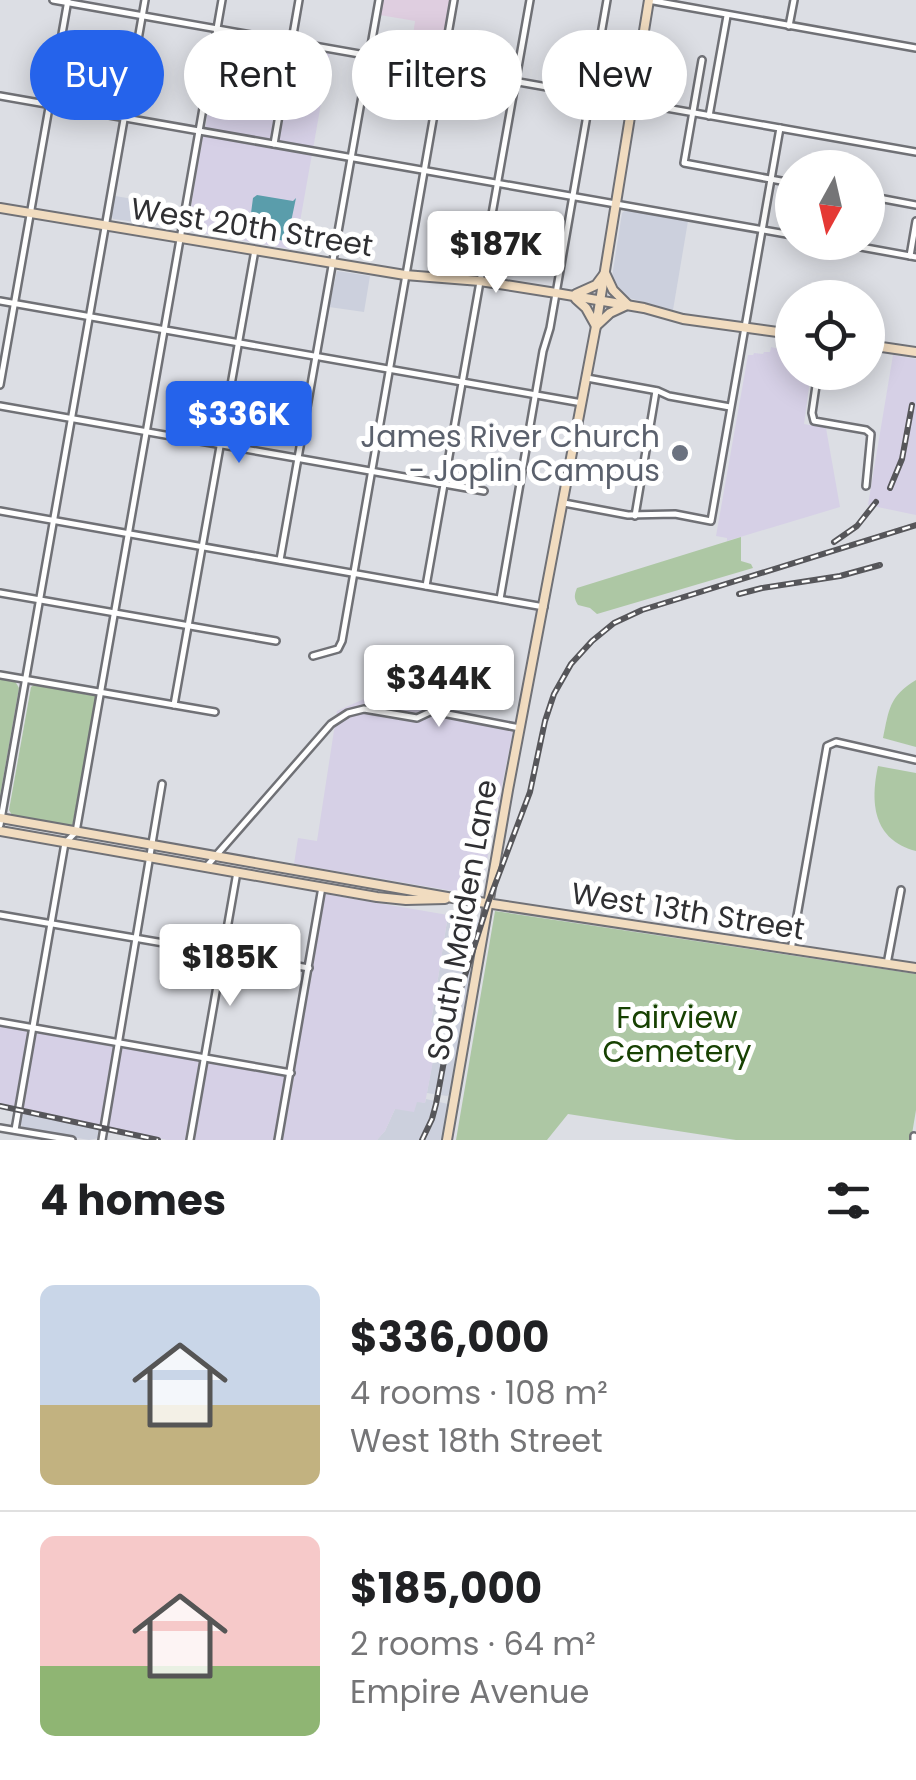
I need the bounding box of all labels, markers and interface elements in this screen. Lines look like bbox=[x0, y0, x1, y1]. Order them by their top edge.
chip: Buy bbox=[30, 30, 164, 120]
chip: Rent bbox=[184, 30, 332, 120]
chip: Filters bbox=[352, 30, 522, 120]
chip: New bbox=[542, 30, 687, 120]
north arrow bbox=[775, 150, 885, 260]
map controls bbox=[775, 150, 885, 390]
street label: West 20th Street bbox=[128, 187, 376, 267]
pin: $187K bbox=[426, 211, 566, 296]
text: $187K bbox=[449, 221, 543, 266]
button: locate bbox=[775, 280, 885, 390]
pin: $336K bbox=[169, 381, 309, 466]
text: $336K bbox=[188, 391, 290, 436]
place label: James River Church - Joplin Campus bbox=[360, 415, 660, 492]
marker: James River Church - Joplin Campus bbox=[669, 442, 691, 464]
pin: $344K bbox=[369, 645, 509, 730]
text: $344K bbox=[386, 655, 492, 700]
street label: South Maiden Lane bbox=[416, 776, 508, 1064]
street label: West 13th Street bbox=[568, 871, 808, 951]
pin: $185K bbox=[160, 924, 300, 1009]
text: $185K bbox=[182, 934, 278, 979]
park label: Fairview Cemetery bbox=[603, 996, 752, 1073]
text: 4 homes bbox=[40, 1171, 226, 1230]
icon: filters bbox=[821, 1173, 876, 1228]
text: $336,000 bbox=[350, 1308, 549, 1367]
icon: home bbox=[120, 1325, 240, 1445]
text: 4 rooms · 108 m² bbox=[350, 1370, 608, 1415]
text: West 18th Street bbox=[350, 1418, 603, 1463]
text: $185,000 bbox=[350, 1559, 542, 1618]
icon: home bbox=[120, 1576, 240, 1696]
text: 2 rooms · 64 m² bbox=[350, 1621, 596, 1666]
text: Empire Avenue bbox=[350, 1669, 589, 1714]

